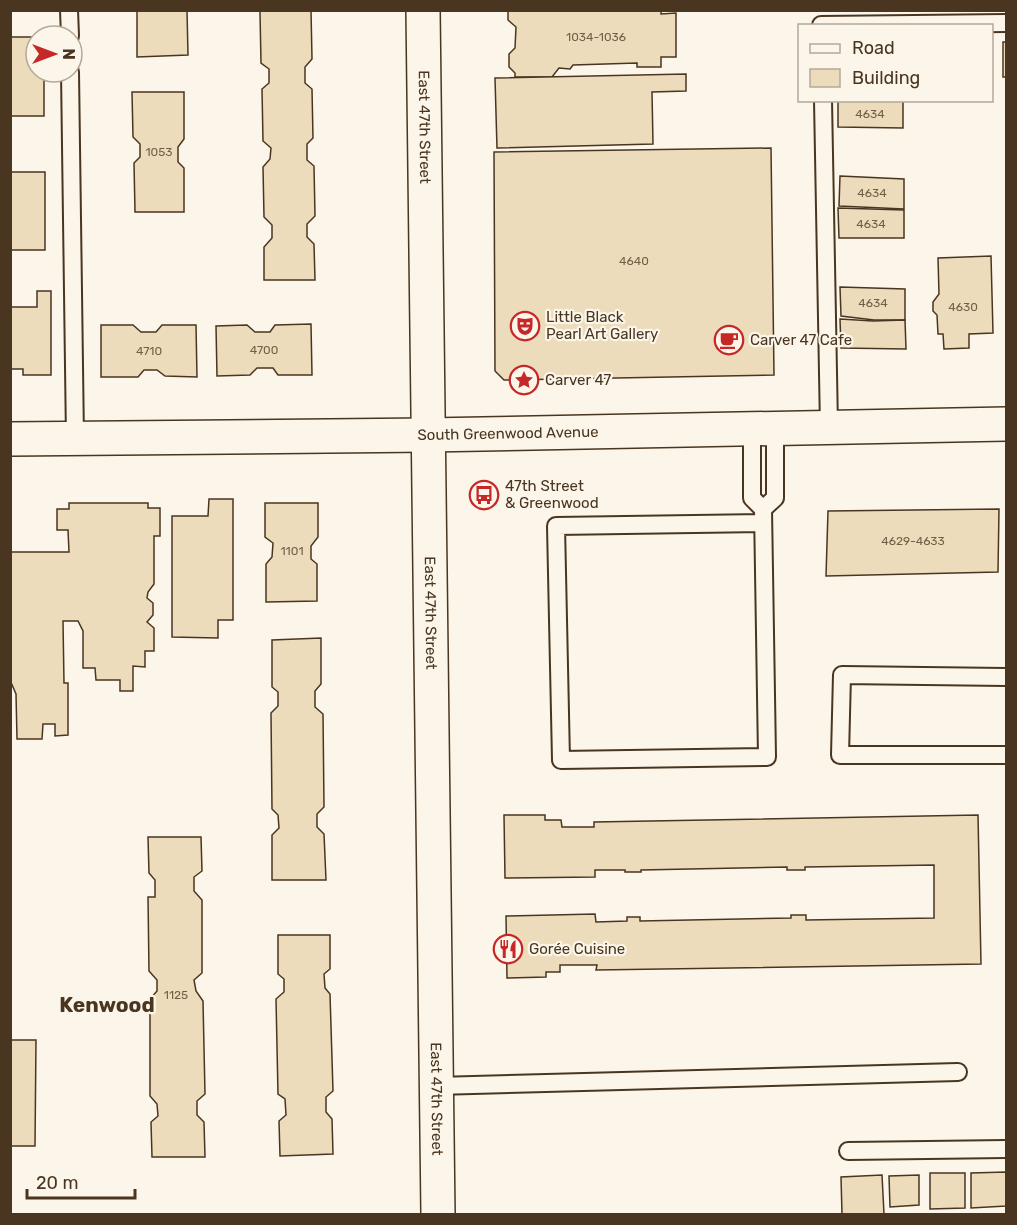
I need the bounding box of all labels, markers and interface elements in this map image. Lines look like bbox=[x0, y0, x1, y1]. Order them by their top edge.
north arrow bbox=[24, 24, 84, 84]
legend bbox=[798, 24, 993, 102]
house number: 1034-1036 bbox=[566, 30, 626, 44]
text: Road bbox=[852, 37, 895, 59]
text: N bbox=[59, 48, 78, 60]
text: Building bbox=[852, 67, 920, 89]
street label: East 47th Street bbox=[415, 70, 434, 184]
house number: 4634 bbox=[855, 107, 885, 121]
house number: 1053 bbox=[145, 145, 173, 159]
house number: 4634 bbox=[857, 186, 887, 200]
house number: 4634 bbox=[856, 217, 886, 231]
house number: 4640 bbox=[619, 254, 649, 268]
house number: 4634 bbox=[858, 296, 888, 310]
house number: 4630 bbox=[948, 300, 978, 314]
place label: Little Black Pearl Art Gallery bbox=[546, 308, 658, 343]
theatre icon: Little Black Pearl Art Gallery bbox=[509, 310, 541, 342]
cafe icon: Carver 47 Cafe bbox=[713, 324, 745, 356]
place label: Carver 47 Cafe bbox=[750, 331, 852, 349]
house number: 4700 bbox=[250, 343, 278, 357]
house number: 4710 bbox=[136, 344, 162, 358]
place icon: Carver 47 bbox=[508, 364, 540, 396]
place label: Carver 47 bbox=[545, 371, 611, 389]
street label: South Greenwood Avenue bbox=[417, 423, 599, 444]
place label: 47th Street & Greenwood bbox=[505, 477, 599, 512]
bus stop icon: 47th Street & Greenwood bbox=[468, 479, 500, 511]
house number: 4629-4633 bbox=[881, 534, 945, 548]
house number: 1101 bbox=[280, 544, 304, 558]
street label: East 47th Street bbox=[421, 556, 440, 670]
restaurant icon: Gorée Cuisine bbox=[492, 933, 524, 965]
place label: Gorée Cuisine bbox=[529, 940, 625, 958]
house number: 1125 bbox=[164, 988, 188, 1002]
district label: Kenwood bbox=[59, 992, 155, 1017]
street label: East 47th Street bbox=[427, 1042, 446, 1156]
scale bar bbox=[27, 1162, 135, 1200]
text: 20 m bbox=[36, 1172, 78, 1194]

